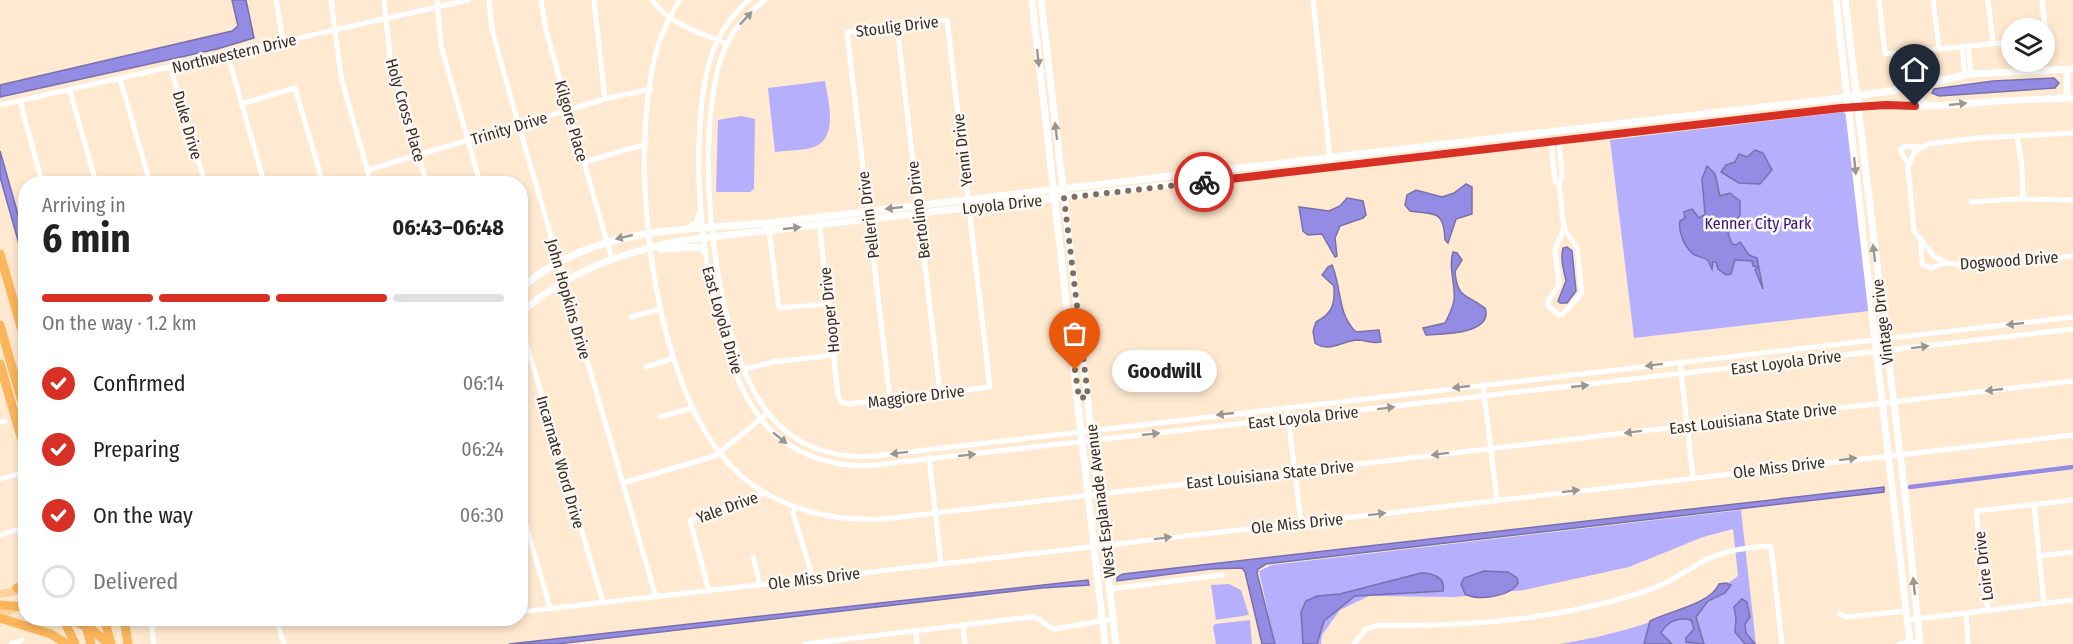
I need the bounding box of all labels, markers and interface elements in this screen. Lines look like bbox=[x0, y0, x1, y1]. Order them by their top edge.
one-way arrow bbox=[739, 10, 753, 25]
street label: Stoulig Drive bbox=[855, 12, 940, 41]
map controls bbox=[2001, 18, 2055, 72]
button: layers bbox=[2001, 18, 2055, 72]
street label: Northwestern Drive bbox=[170, 30, 298, 77]
pin bbox=[1889, 44, 1940, 106]
one-way arrow bbox=[1034, 49, 1043, 68]
icon: home bbox=[1898, 53, 1931, 86]
street label: Holy Cross Place bbox=[382, 56, 429, 164]
street label: Kilgore Place bbox=[551, 78, 592, 164]
street label: Duke Drive bbox=[169, 89, 206, 162]
one-way arrow bbox=[1949, 99, 1968, 109]
street label: Trinity Drive bbox=[469, 108, 550, 149]
street label: Yenni Drive bbox=[949, 112, 976, 188]
one-way arrow bbox=[1051, 121, 1061, 140]
courier bbox=[1174, 152, 1234, 212]
one-way arrow bbox=[1850, 157, 1860, 176]
street label: Bertolino Drive bbox=[903, 160, 934, 260]
icon: bike bbox=[1188, 166, 1221, 199]
street label: Pellerin Drive bbox=[854, 170, 883, 260]
street label: Loyola Drive bbox=[961, 191, 1043, 218]
text: Arriving in bbox=[42, 193, 126, 217]
one-way arrow bbox=[885, 203, 904, 213]
text: 06:43–06:48 bbox=[392, 214, 504, 241]
park label: Kenner City Park bbox=[1705, 214, 1812, 233]
text: 6 min bbox=[42, 216, 131, 262]
one-way arrow bbox=[783, 223, 802, 233]
one-way arrow bbox=[615, 232, 633, 242]
street label: John Hopkins Drive bbox=[542, 237, 595, 362]
one-way arrow bbox=[1869, 244, 1879, 263]
street label: Dogwood Drive bbox=[1959, 248, 2059, 273]
street label: East Loyola Drive bbox=[698, 264, 747, 376]
street label: Hooper Drive bbox=[816, 266, 843, 354]
street label: Vintage Drive bbox=[1868, 278, 1897, 366]
pin bbox=[1049, 308, 1100, 370]
text: On the way · 1.2 km bbox=[42, 311, 197, 335]
icon: bag bbox=[1058, 317, 1091, 350]
one-way arrow bbox=[2005, 319, 2024, 328]
one-way arrow bbox=[1910, 342, 1929, 351]
street label: East Loyola Drive bbox=[1730, 346, 1842, 379]
callout: Goodwill bbox=[1111, 349, 1216, 391]
text: Goodwill bbox=[1128, 359, 1201, 383]
one-way arrow bbox=[1645, 360, 1664, 370]
icon: check bbox=[42, 367, 75, 400]
text: Confirmed bbox=[93, 370, 186, 397]
text: 06:14 bbox=[463, 371, 504, 395]
street label: Maggiore Drive bbox=[867, 381, 966, 412]
one-way arrow bbox=[1570, 381, 1589, 390]
one-way arrow bbox=[1451, 383, 1470, 392]
one-way arrow bbox=[1984, 385, 2003, 395]
street label: Incarnate Word Drive bbox=[532, 394, 589, 531]
street label: East Louisiana State Drive bbox=[1668, 399, 1838, 438]
street label: East Loyola Drive bbox=[1247, 402, 1359, 433]
one-way arrow bbox=[1377, 403, 1396, 413]
one-way arrow bbox=[1215, 409, 1234, 419]
street label: West Esplanade Avenue bbox=[1082, 423, 1119, 579]
one-way arrow bbox=[1624, 427, 1643, 436]
one-way arrow bbox=[1141, 430, 1160, 439]
one-way arrow bbox=[772, 431, 788, 444]
icon: check bbox=[42, 433, 75, 466]
text: Preparing bbox=[93, 436, 179, 463]
text: 06:24 bbox=[461, 437, 504, 461]
one-way arrow bbox=[889, 448, 908, 458]
one-way arrow bbox=[1430, 449, 1449, 459]
one-way arrow bbox=[958, 450, 977, 459]
street label: Ole Miss Drive bbox=[1732, 452, 1826, 483]
one-way arrow bbox=[1839, 455, 1858, 464]
street label: East Louisiana State Drive bbox=[1185, 456, 1355, 493]
one-way arrow bbox=[1562, 486, 1581, 496]
street label: Yale Drive bbox=[694, 488, 761, 527]
icon: check bbox=[42, 499, 75, 532]
text: On the way bbox=[93, 502, 193, 529]
text: 06:30 bbox=[460, 503, 504, 527]
street label: Ole Miss Drive bbox=[1250, 509, 1344, 538]
one-way arrow bbox=[1368, 509, 1387, 519]
street label: Loire Drive bbox=[1970, 530, 1997, 602]
one-way arrow bbox=[1153, 534, 1172, 543]
street label: Ole Miss Drive bbox=[767, 563, 861, 594]
text: Delivered bbox=[93, 568, 178, 595]
one-way arrow bbox=[1909, 576, 1919, 595]

